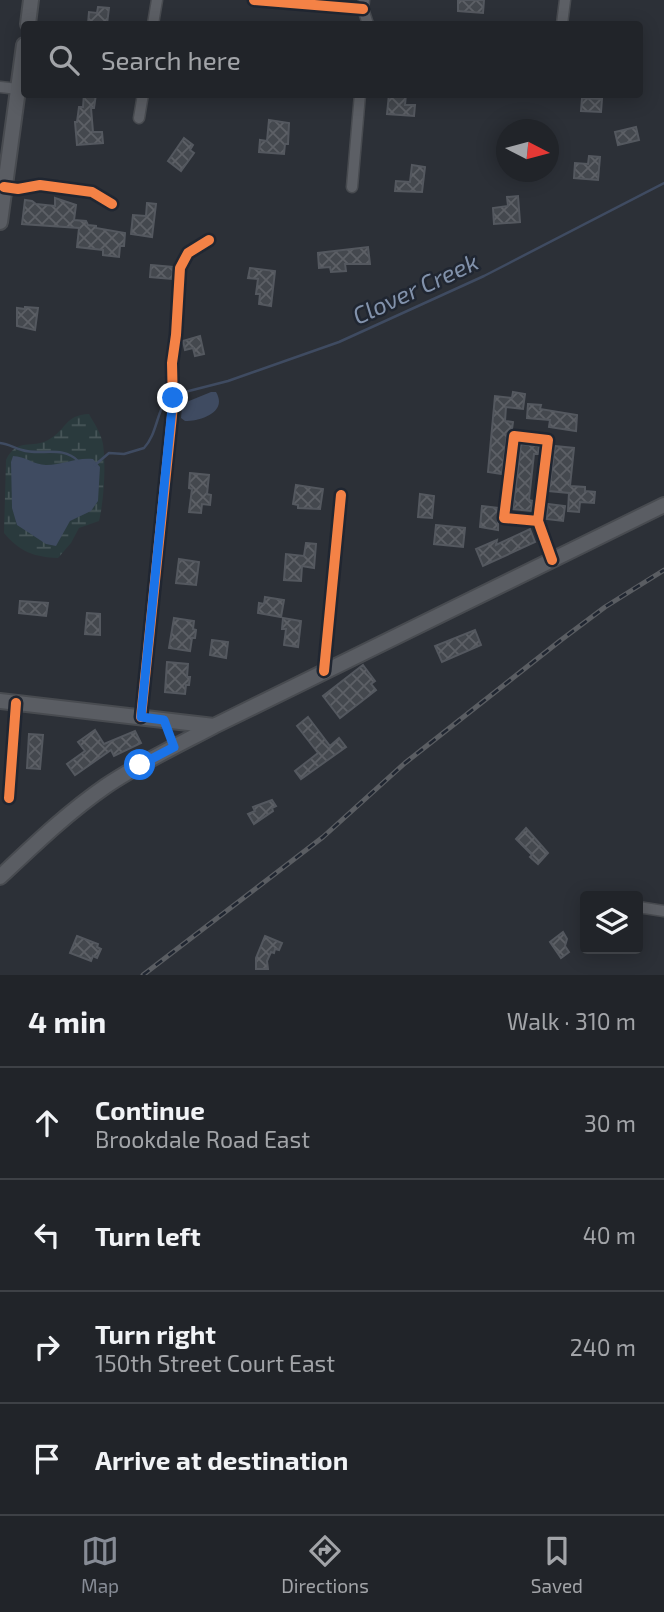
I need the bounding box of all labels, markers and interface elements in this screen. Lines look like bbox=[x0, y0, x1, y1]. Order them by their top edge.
search box bbox=[21, 21, 643, 98]
icon: search bbox=[45, 41, 83, 79]
text: Search here bbox=[101, 44, 241, 75]
north arrow bbox=[496, 119, 559, 182]
water label: Clover Creek bbox=[348, 246, 482, 330]
route end bbox=[157, 382, 188, 413]
route start bbox=[124, 749, 155, 780]
map controls bbox=[580, 891, 643, 954]
button: layers bbox=[580, 891, 643, 954]
text: 4 min bbox=[28, 1003, 106, 1039]
text: Walk · 310 m bbox=[507, 1007, 636, 1035]
text: Continue bbox=[95, 1094, 205, 1125]
icon: ahead bbox=[28, 1104, 66, 1142]
text: 30 m bbox=[584, 1109, 636, 1137]
text: Brookdale Road East bbox=[95, 1125, 310, 1153]
icon: left bbox=[28, 1216, 66, 1254]
text: Turn left bbox=[95, 1220, 201, 1251]
text: 40 m bbox=[583, 1221, 636, 1249]
text: Turn right bbox=[95, 1318, 216, 1349]
icon: right bbox=[28, 1328, 66, 1366]
text: 240 m bbox=[570, 1333, 636, 1361]
text: 150th Street Court East bbox=[95, 1349, 335, 1377]
icon: arrive bbox=[28, 1440, 66, 1478]
text: Arrive at destination bbox=[95, 1444, 348, 1475]
tab: Map bbox=[81, 1532, 119, 1597]
tab: Directions bbox=[281, 1532, 369, 1597]
tab: Saved bbox=[531, 1532, 583, 1597]

